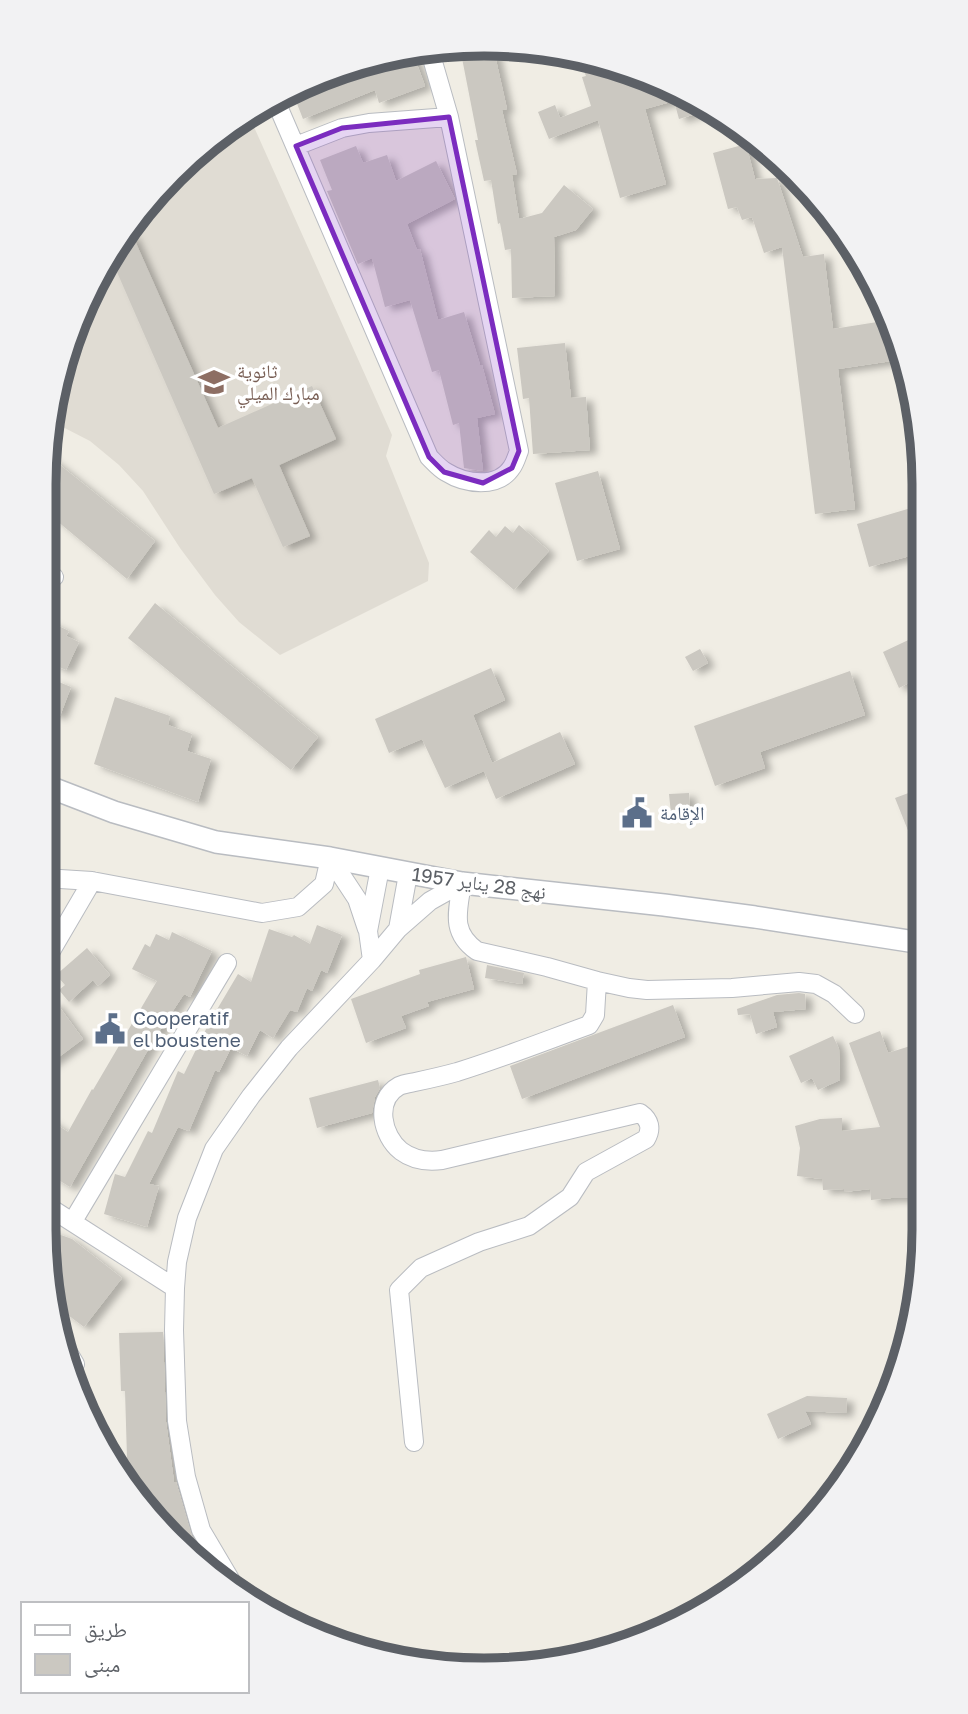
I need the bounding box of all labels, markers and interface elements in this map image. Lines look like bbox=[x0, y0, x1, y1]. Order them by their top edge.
place label: ثانوية مبارك الميلي bbox=[237, 359, 320, 409]
school or university icon: ثانوية مبارك الميلي bbox=[197, 365, 231, 399]
public building icon: الإقامة bbox=[620, 796, 654, 830]
place label: الإقامة bbox=[660, 801, 704, 826]
street label: نهج 28 يناير 1957 bbox=[410, 862, 547, 905]
place label: Cooperatif el boustene bbox=[133, 1006, 241, 1051]
public building icon: Cooperatif el boustene bbox=[93, 1012, 127, 1046]
legend bbox=[21, 1602, 248, 1693]
text: طريق bbox=[84, 1616, 127, 1643]
text: مبنى bbox=[84, 1651, 120, 1678]

